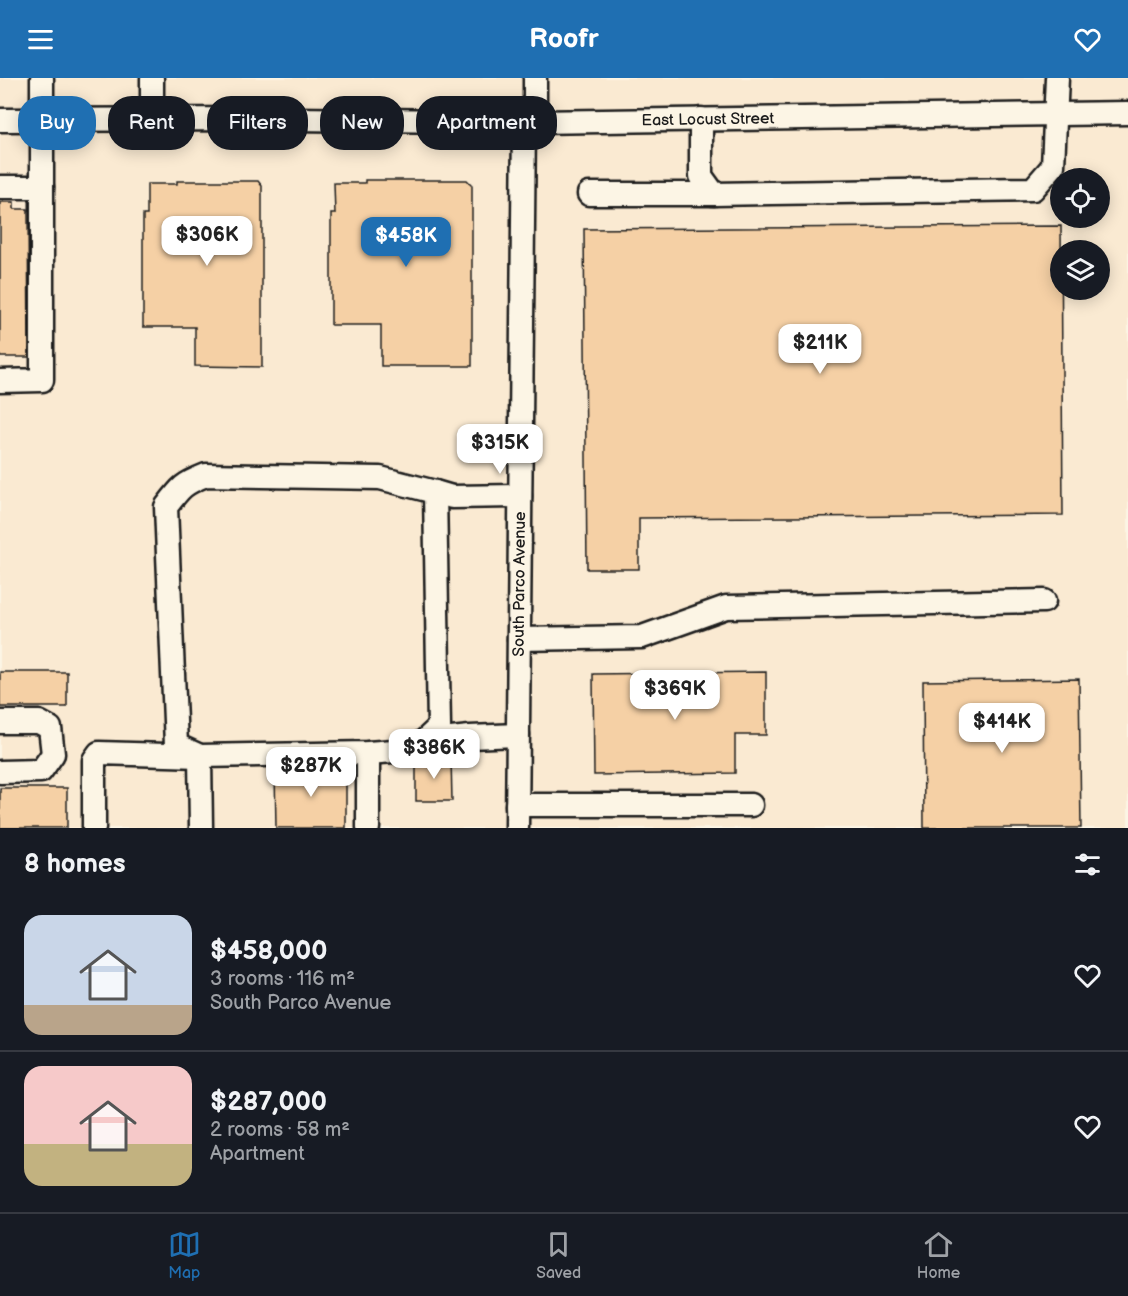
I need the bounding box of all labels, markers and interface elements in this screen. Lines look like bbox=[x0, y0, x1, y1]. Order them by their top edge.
icon: menu bbox=[24, 23, 57, 56]
text: Roofr bbox=[529, 23, 599, 55]
icon: heart bbox=[1071, 23, 1104, 56]
chip: Buy bbox=[18, 96, 96, 150]
chip: Rent bbox=[108, 96, 195, 150]
chip: Filters bbox=[207, 96, 308, 150]
chip: New bbox=[320, 96, 404, 150]
chip: Apartment bbox=[416, 96, 557, 150]
street label: East Locust Street bbox=[641, 109, 775, 130]
map controls bbox=[1050, 168, 1110, 300]
button: locate bbox=[1050, 168, 1110, 228]
pin: $306K bbox=[165, 216, 249, 267]
pin: $458K bbox=[364, 217, 448, 268]
text: $306K bbox=[175, 223, 239, 247]
text: $458K bbox=[375, 224, 437, 248]
button: layers bbox=[1050, 240, 1110, 300]
pin: $211K bbox=[778, 324, 862, 375]
text: $211K bbox=[792, 331, 848, 355]
pin: $315K bbox=[458, 424, 542, 475]
text: $315K bbox=[471, 431, 529, 455]
street label: South Parco Avenue bbox=[509, 511, 530, 657]
pin: $369K bbox=[633, 670, 717, 721]
text: $369K bbox=[644, 677, 706, 701]
pin: $414K bbox=[960, 703, 1044, 754]
text: $414K bbox=[973, 710, 1031, 734]
pin: $386K bbox=[392, 729, 476, 780]
text: $386K bbox=[403, 736, 465, 760]
pin: $287K bbox=[269, 747, 353, 798]
text: $287K bbox=[280, 754, 342, 778]
icon: filters bbox=[1071, 848, 1104, 881]
text: 8 homes bbox=[24, 849, 126, 880]
text: $458,000 bbox=[210, 936, 327, 967]
icon: home bbox=[72, 939, 144, 1011]
icon: heart bbox=[1071, 959, 1104, 992]
text: 3 rooms · 116 m² bbox=[210, 967, 355, 991]
text: South Parco Avenue bbox=[210, 991, 391, 1015]
text: $287,000 bbox=[210, 1087, 327, 1118]
icon: home bbox=[72, 1090, 144, 1162]
icon: heart bbox=[1071, 1110, 1104, 1143]
text: 2 rooms · 58 m² bbox=[210, 1118, 350, 1142]
text: Apartment bbox=[210, 1142, 305, 1166]
tab: Map bbox=[168, 1228, 201, 1283]
tab: Saved bbox=[536, 1228, 581, 1283]
tab: Home bbox=[917, 1228, 960, 1283]

